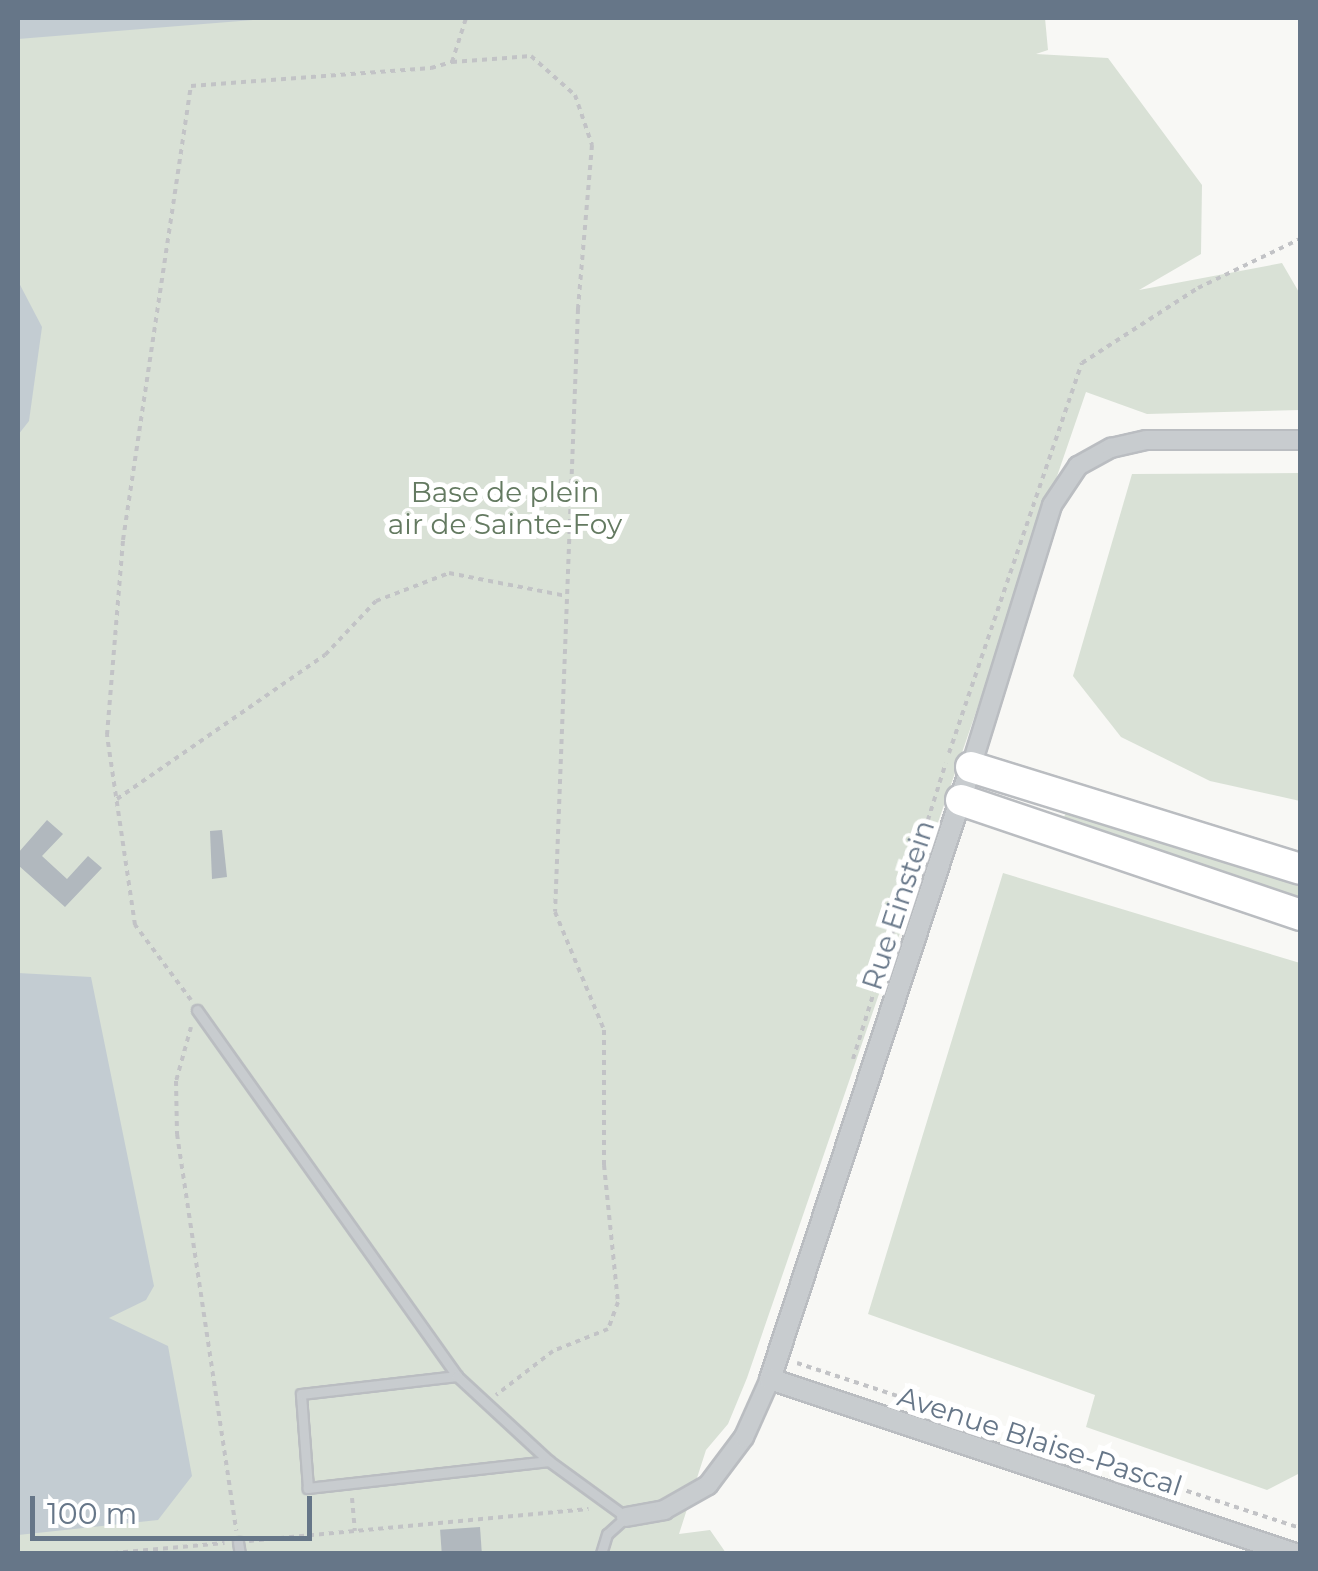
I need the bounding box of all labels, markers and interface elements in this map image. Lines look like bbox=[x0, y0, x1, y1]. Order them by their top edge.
park label: Base de plein air de Sainte-Foy bbox=[388, 475, 622, 541]
street label: Rue Einstein bbox=[855, 816, 941, 994]
street label: Avenue Blaise-Pascal bbox=[894, 1379, 1186, 1503]
scale bar bbox=[35, 1476, 318, 1538]
text: 100 m bbox=[47, 1495, 137, 1532]

